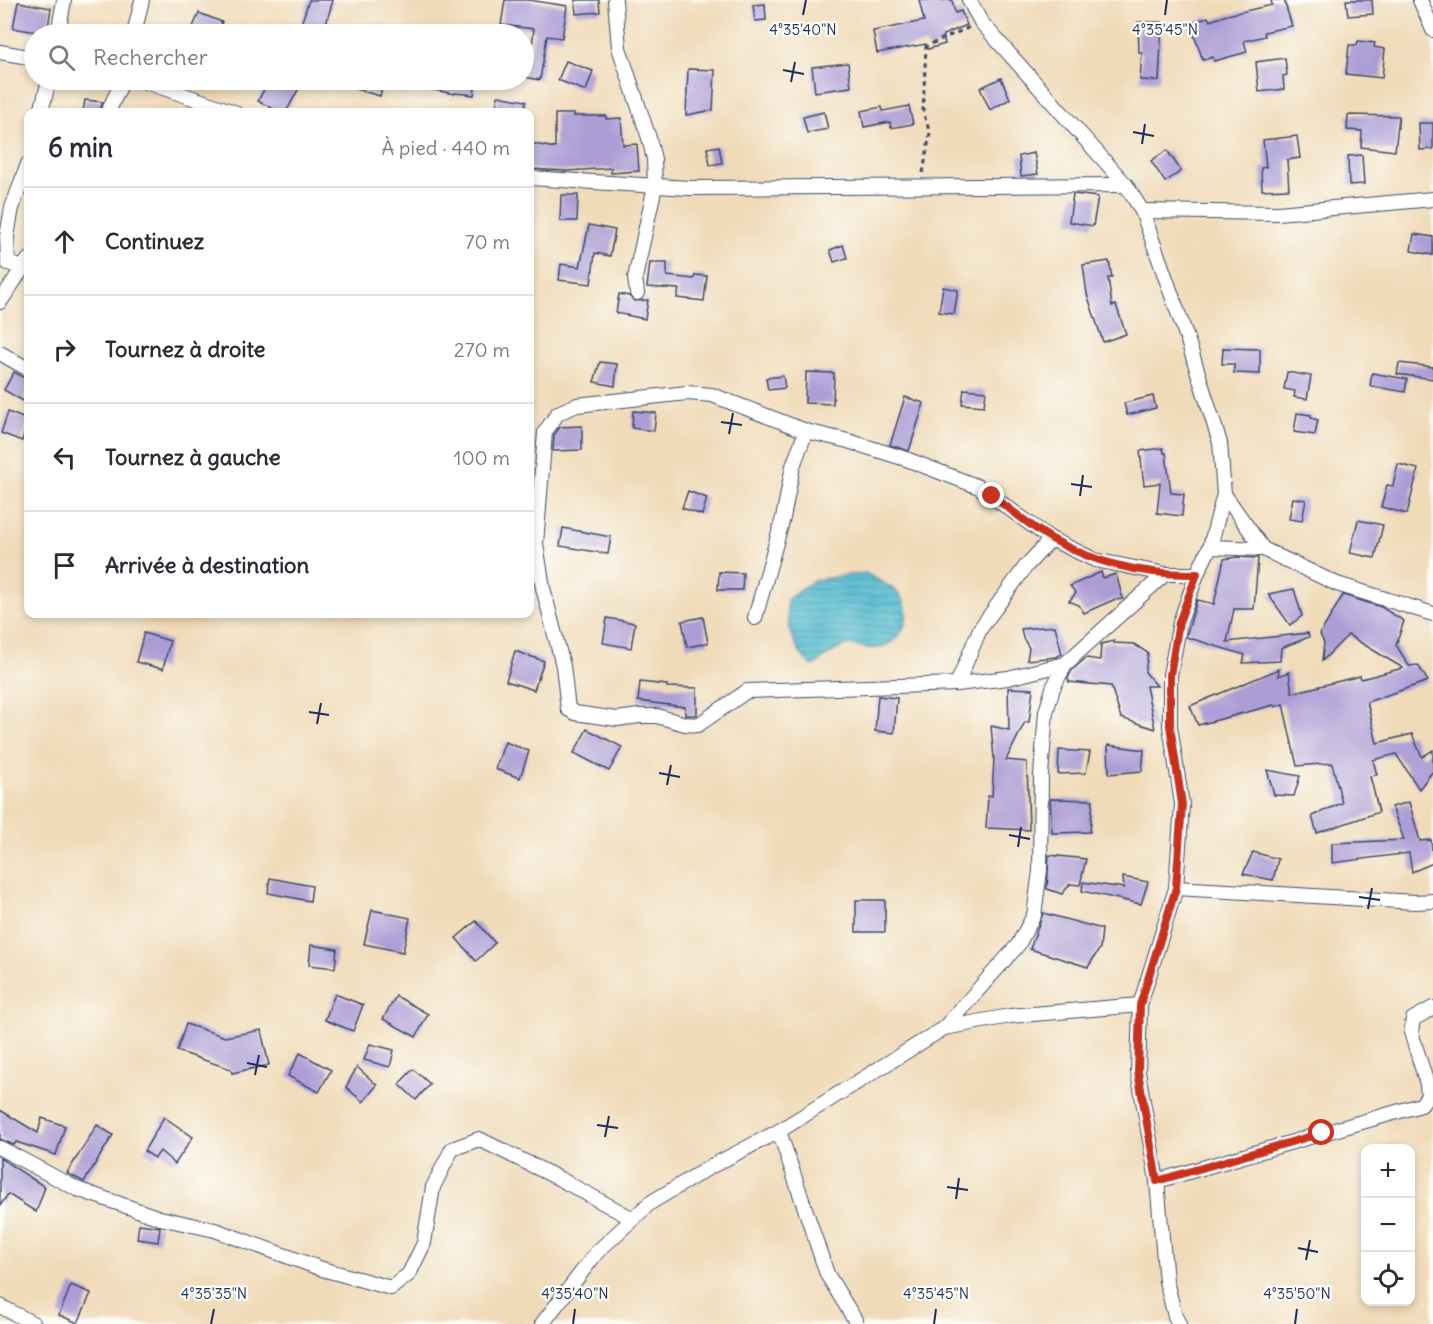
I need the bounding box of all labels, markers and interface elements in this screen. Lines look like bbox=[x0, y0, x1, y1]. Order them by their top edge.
text: 4°35'40"N bbox=[769, 20, 837, 39]
text: 4°35'45"N bbox=[1132, 20, 1198, 39]
search box bbox=[24, 24, 534, 90]
icon: search bbox=[45, 41, 78, 74]
text: Rechercher bbox=[93, 43, 208, 71]
text: 6 min bbox=[48, 131, 113, 164]
text: À pied · 440 m bbox=[381, 135, 510, 160]
icon: ahead bbox=[48, 225, 81, 258]
text: Continuez bbox=[105, 227, 204, 255]
text: 70 m bbox=[465, 229, 510, 254]
icon: right bbox=[48, 333, 81, 366]
text: Tournez à droite bbox=[105, 335, 265, 363]
text: 270 m bbox=[454, 337, 510, 362]
icon: left bbox=[48, 441, 81, 474]
text: Tournez à gauche bbox=[105, 443, 281, 471]
text: 100 m bbox=[453, 445, 510, 470]
route end bbox=[978, 482, 1004, 508]
icon: arrive bbox=[48, 549, 81, 582]
text: Arrivée à destination bbox=[105, 551, 309, 579]
route start bbox=[1308, 1119, 1334, 1145]
map controls bbox=[1361, 1144, 1415, 1306]
button: + bbox=[1361, 1144, 1415, 1198]
button: − bbox=[1361, 1198, 1415, 1252]
button: locate bbox=[1361, 1252, 1415, 1306]
text: 4°35'35"N bbox=[181, 1284, 247, 1303]
text: 4°35'40"N bbox=[541, 1284, 609, 1303]
text: 4°35'45"N bbox=[903, 1284, 969, 1303]
text: 4°35'50"N bbox=[1263, 1284, 1331, 1303]

